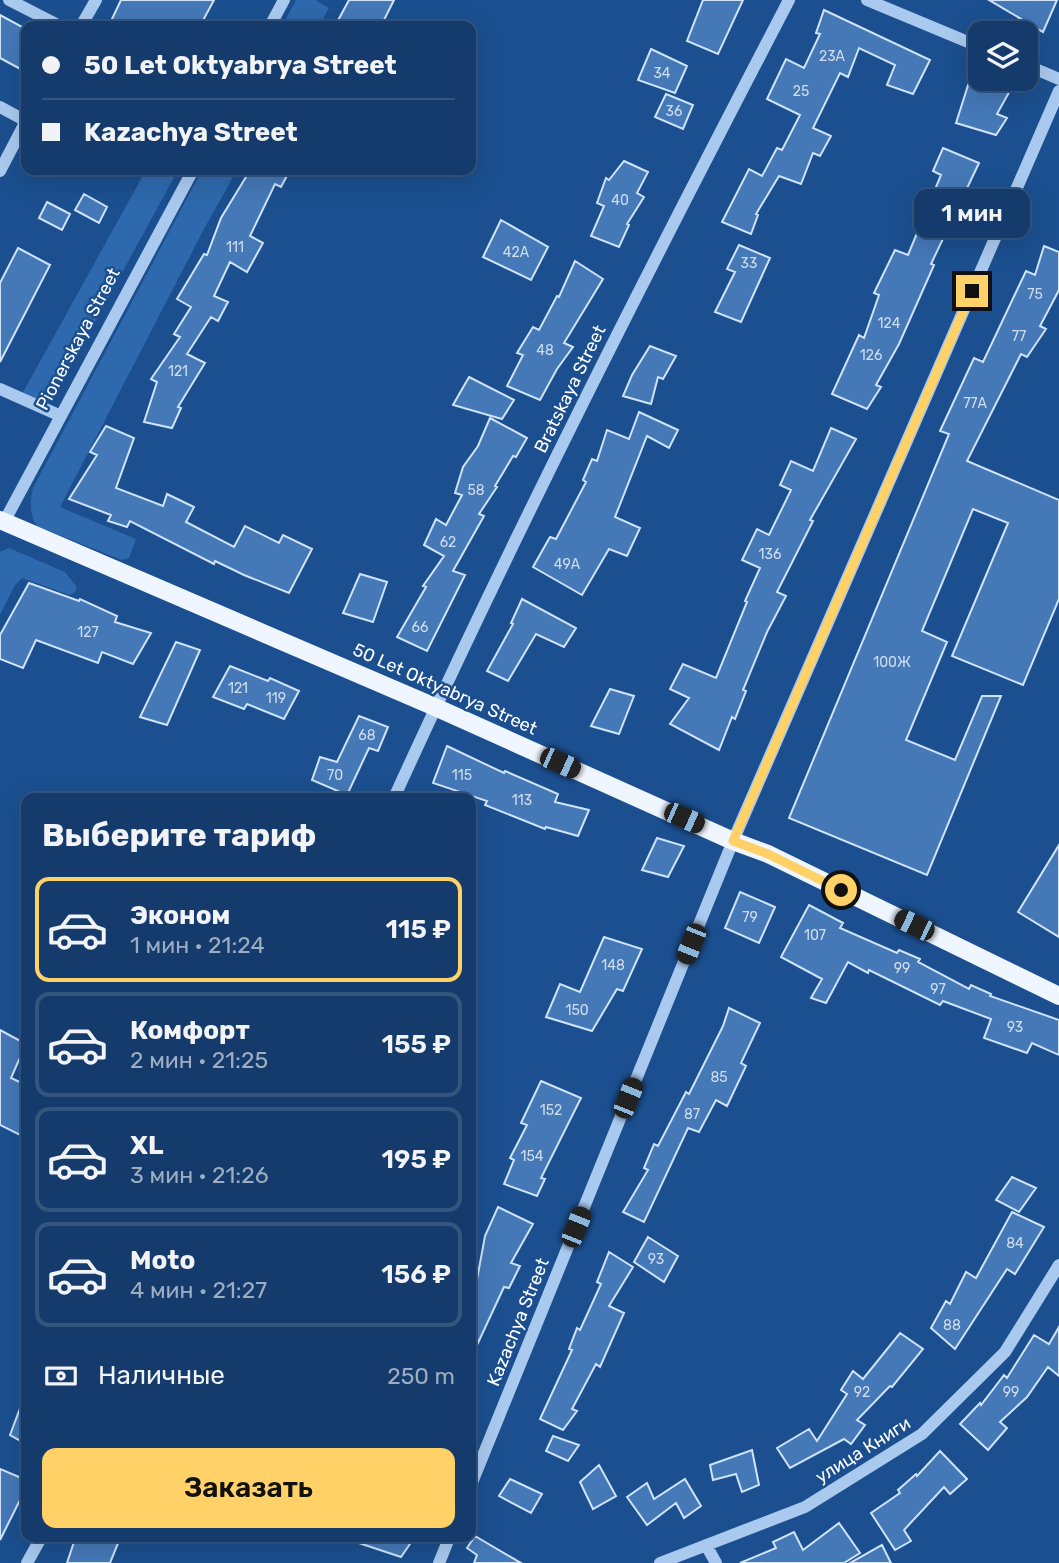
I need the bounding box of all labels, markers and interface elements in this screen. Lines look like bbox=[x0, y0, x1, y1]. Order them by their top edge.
map controls bbox=[968, 21, 1038, 91]
button: layers bbox=[968, 21, 1038, 91]
house number: 23А bbox=[819, 48, 846, 65]
text: 50 Let Oktyabrya Street bbox=[84, 50, 397, 81]
house number: 34 bbox=[653, 65, 671, 82]
house number: 25 bbox=[793, 83, 809, 100]
house number: 36 bbox=[666, 103, 682, 120]
text: Kazachya Street bbox=[84, 117, 298, 148]
callout: 1 мин bbox=[914, 190, 1030, 238]
house number: 40 bbox=[611, 192, 629, 209]
text: 1 мин bbox=[941, 199, 1003, 227]
house number: 111 bbox=[226, 239, 244, 256]
house number: 42А bbox=[503, 244, 530, 261]
house number: 33 bbox=[741, 255, 757, 272]
street label: Pionerskaya Street bbox=[31, 264, 125, 414]
route end bbox=[956, 275, 988, 307]
house number: 75 bbox=[1027, 286, 1043, 303]
house number: 124 bbox=[878, 315, 901, 332]
street label: Bratskaya Street bbox=[530, 321, 610, 457]
house number: 77 bbox=[1012, 328, 1026, 345]
house number: 48 bbox=[536, 342, 554, 359]
house number: 126 bbox=[860, 347, 882, 364]
house number: 121 bbox=[168, 363, 188, 380]
house number: 77А bbox=[963, 395, 987, 412]
house number: 58 bbox=[467, 482, 485, 499]
house number: 62 bbox=[440, 534, 456, 551]
house number: 136 bbox=[759, 546, 781, 563]
house number: 49А bbox=[554, 556, 581, 573]
house number: 66 bbox=[412, 619, 428, 636]
house number: 127 bbox=[77, 624, 99, 641]
street label: 50 Let Oktyabrya Street bbox=[349, 638, 541, 740]
house number: 100Ж bbox=[873, 654, 911, 671]
house number: 121 bbox=[228, 680, 248, 697]
house number: 119 bbox=[266, 690, 286, 707]
house number: 68 bbox=[358, 727, 376, 744]
car bbox=[537, 745, 584, 781]
house number: 70 bbox=[327, 767, 343, 784]
house number: 115 bbox=[452, 767, 472, 784]
house number: 113 bbox=[512, 792, 532, 809]
car bbox=[661, 800, 708, 836]
text: Выберите тариф bbox=[42, 816, 316, 854]
route start bbox=[825, 874, 857, 906]
icon: car bbox=[46, 898, 109, 961]
text: Эконом bbox=[130, 900, 230, 931]
car bbox=[891, 906, 938, 944]
house number: 79 bbox=[742, 909, 758, 926]
text: 115 ₽ bbox=[386, 914, 451, 945]
car bbox=[674, 921, 709, 967]
house number: 107 bbox=[804, 927, 826, 944]
text: 1 мин · 21:24 bbox=[130, 931, 265, 959]
house number: 148 bbox=[601, 957, 625, 974]
house number: 99 bbox=[894, 960, 910, 977]
house number: 97 bbox=[930, 981, 946, 998]
house number: 150 bbox=[565, 1002, 589, 1019]
icon: car bbox=[46, 1013, 109, 1076]
text: Комфорт bbox=[130, 1015, 250, 1046]
house number: 93 bbox=[1007, 1019, 1023, 1036]
text: 155 ₽ bbox=[382, 1029, 451, 1060]
text: 2 мин · 21:25 bbox=[130, 1046, 268, 1074]
house number: 85 bbox=[710, 1069, 728, 1086]
car bbox=[611, 1075, 646, 1121]
house number: 152 bbox=[540, 1102, 562, 1119]
house number: 87 bbox=[684, 1106, 700, 1123]
icon: car bbox=[46, 1128, 109, 1191]
text: XL bbox=[130, 1130, 163, 1161]
text: 195 ₽ bbox=[382, 1144, 451, 1175]
house number: 154 bbox=[520, 1148, 544, 1165]
text: 3 мин · 21:26 bbox=[130, 1161, 269, 1189]
car bbox=[559, 1204, 594, 1250]
house number: 84 bbox=[1006, 1235, 1024, 1252]
icon: car bbox=[46, 1243, 109, 1306]
text: Moto bbox=[130, 1245, 195, 1276]
house number: 93 bbox=[648, 1251, 664, 1268]
street label: Kazachya Street bbox=[482, 1255, 554, 1389]
text: 156 ₽ bbox=[381, 1259, 451, 1290]
text: 4 мин · 21:27 bbox=[130, 1276, 267, 1304]
house number: 88 bbox=[943, 1317, 961, 1334]
icon: cash bbox=[42, 1357, 80, 1395]
text: Наличные bbox=[98, 1360, 225, 1391]
text: 250 m bbox=[387, 1362, 455, 1390]
house number: 92 bbox=[854, 1384, 870, 1401]
house number: 99 bbox=[1003, 1384, 1019, 1401]
street label: улица Книги bbox=[811, 1412, 915, 1488]
button: Заказать bbox=[42, 1448, 455, 1528]

